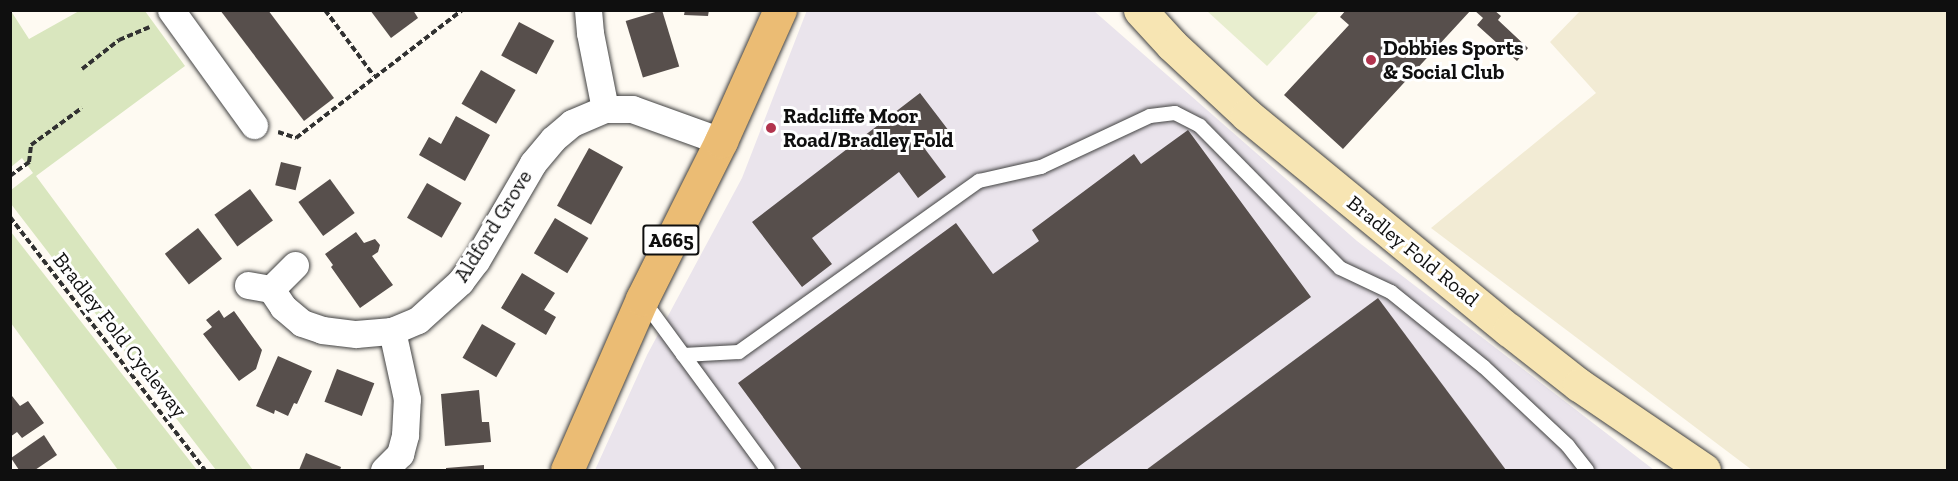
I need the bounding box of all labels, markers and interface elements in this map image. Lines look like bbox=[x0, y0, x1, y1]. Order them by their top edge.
place label: Dobbies Sports & Social Club bbox=[1383, 35, 1524, 85]
marker: Dobbies Sports & Social Club bbox=[1364, 53, 1378, 67]
place label: Radcliffe Moor Road/Bradley Fold bbox=[783, 103, 954, 153]
marker: Radcliffe Moor Road/Bradley Fold bbox=[764, 121, 778, 135]
street label: Aldford Grove bbox=[449, 165, 537, 287]
street label: Bradley Fold Road bbox=[1342, 190, 1484, 312]
road number: A665 bbox=[641, 223, 701, 257]
street label: Bradley Fold Cycleway bbox=[48, 247, 192, 423]

